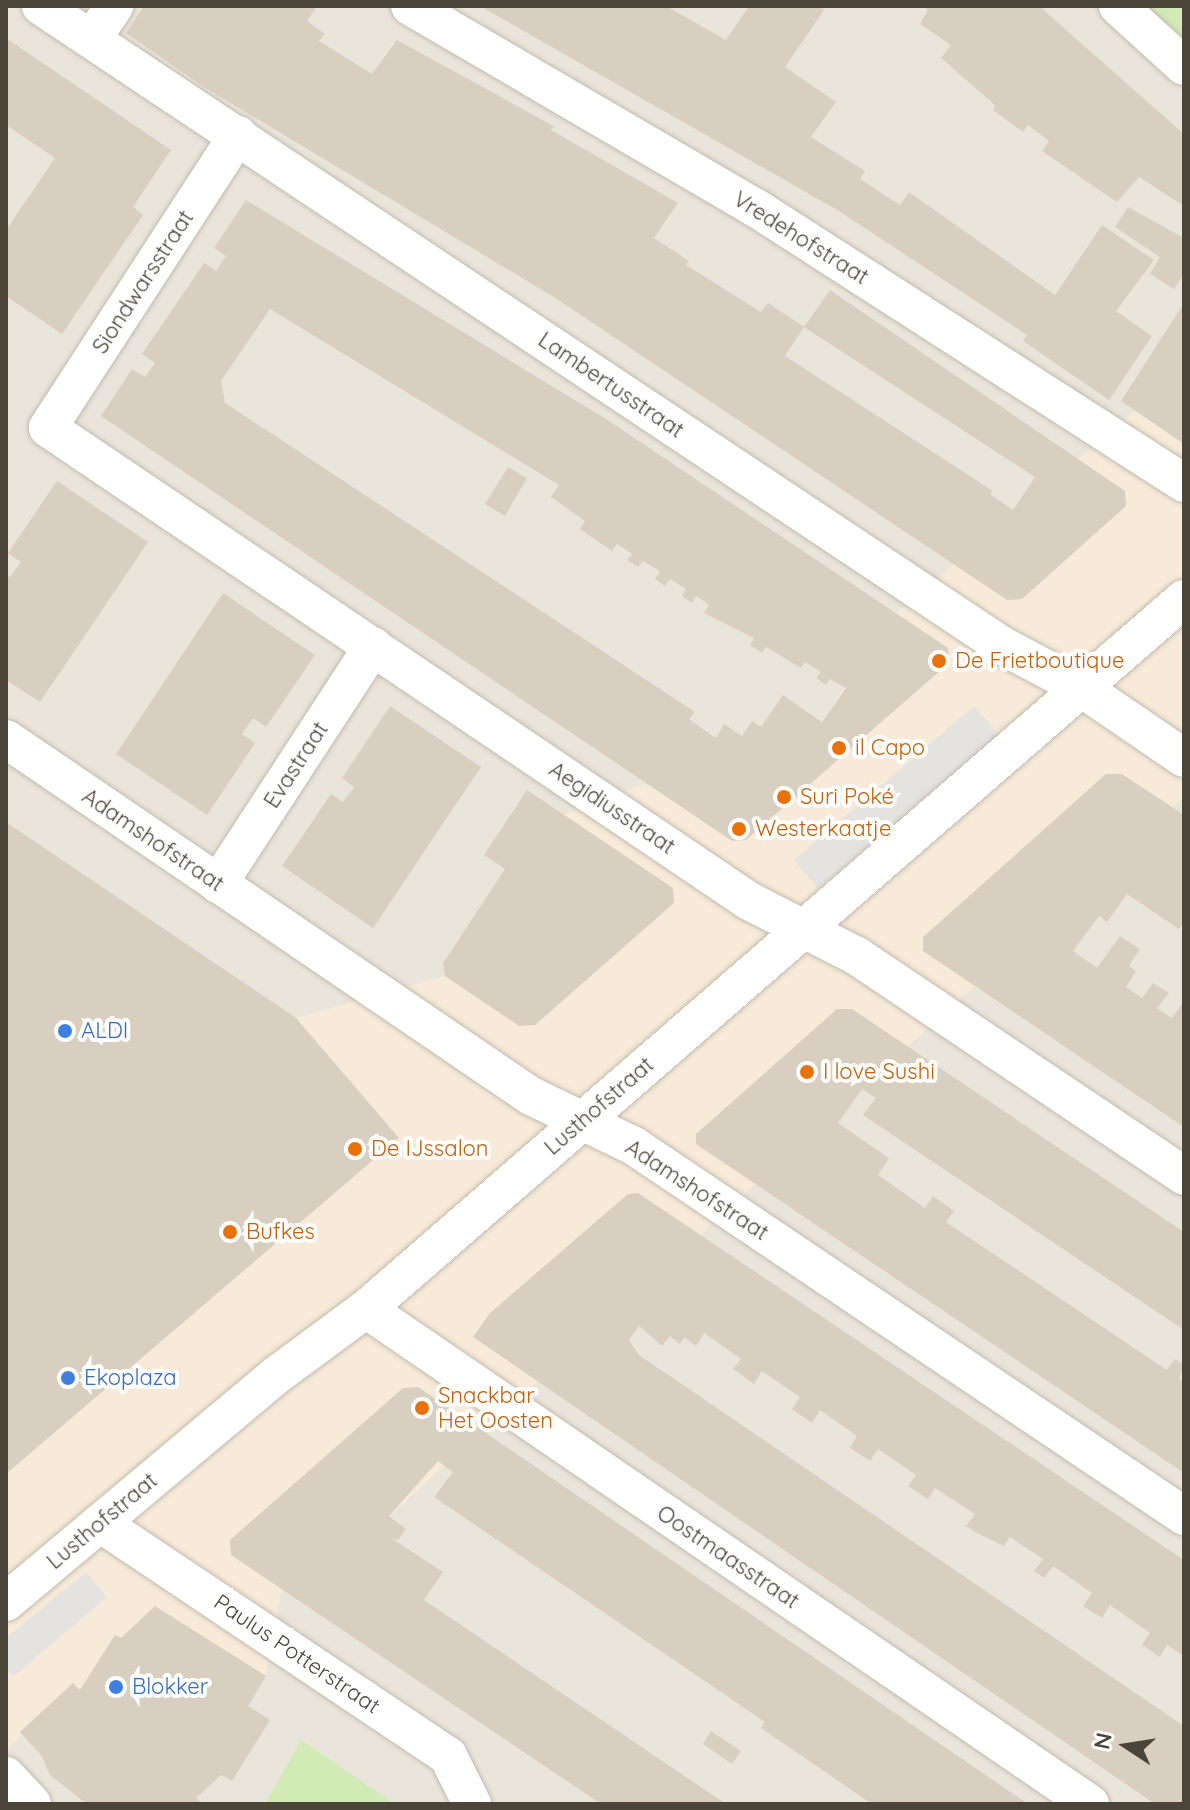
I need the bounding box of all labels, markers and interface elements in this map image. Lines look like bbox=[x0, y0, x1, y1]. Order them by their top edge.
street label: Vredehofstraat bbox=[728, 186, 874, 290]
street label: Siondwarsstraat bbox=[87, 205, 199, 359]
street label: Lambertusstraat bbox=[533, 327, 689, 443]
place label: De Frietboutique bbox=[955, 648, 1124, 674]
marker: De Frietboutique bbox=[930, 652, 948, 670]
street label: Evastraat bbox=[258, 717, 334, 813]
place label: il Capo bbox=[855, 735, 925, 761]
marker: il Capo bbox=[830, 739, 848, 757]
street label: Aegidiusstraat bbox=[544, 756, 680, 860]
street label: Adamshofstraat bbox=[77, 783, 229, 897]
place label: Suri Poké bbox=[800, 784, 894, 810]
marker: Suri Poké bbox=[775, 788, 793, 806]
place label: Westerkaatje bbox=[755, 816, 891, 842]
marker: Westerkaatje bbox=[730, 820, 748, 838]
place label: ALDI bbox=[81, 1018, 128, 1044]
marker: ALDI bbox=[56, 1022, 74, 1040]
street label: Lusthofstraat bbox=[539, 1051, 659, 1161]
place label: I love Sushi bbox=[823, 1059, 935, 1085]
marker: I love Sushi bbox=[798, 1063, 816, 1081]
street label: Adamshofstraat bbox=[620, 1134, 774, 1246]
place label: De IJssalon bbox=[371, 1136, 489, 1162]
marker: De IJssalon bbox=[346, 1140, 364, 1158]
place label: Bufkes bbox=[246, 1219, 315, 1245]
marker: Bufkes bbox=[221, 1223, 239, 1241]
place label: Ekoplaza bbox=[84, 1365, 177, 1391]
marker: Ekoplaza bbox=[59, 1369, 77, 1387]
place label: Snackbar Het Oosten bbox=[438, 1382, 553, 1434]
marker: Snackbar Het Oosten bbox=[413, 1399, 431, 1417]
street label: Lusthofstraat bbox=[41, 1467, 163, 1575]
street label: Oostmaasstraat bbox=[652, 1500, 804, 1614]
street label: Paulus Potterstraat bbox=[209, 1589, 385, 1719]
place label: Blokker bbox=[132, 1674, 208, 1700]
marker: Blokker bbox=[107, 1678, 125, 1696]
north arrow bbox=[1086, 1706, 1166, 1786]
text: N bbox=[1087, 1730, 1118, 1752]

